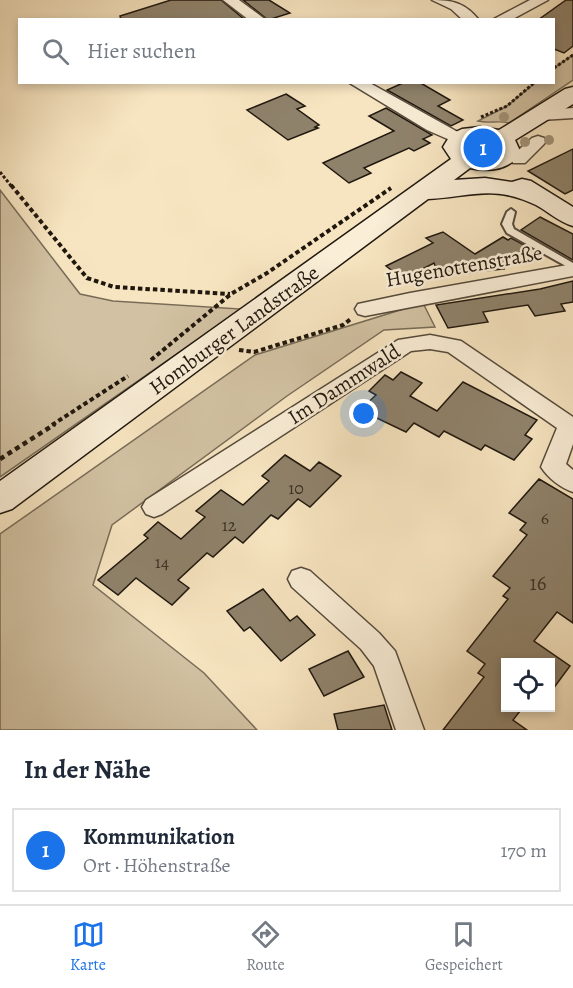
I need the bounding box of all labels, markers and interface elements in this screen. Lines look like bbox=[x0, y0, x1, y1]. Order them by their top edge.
search box bbox=[18, 18, 555, 84]
icon: search bbox=[39, 35, 72, 68]
text: Hier suchen bbox=[87, 36, 196, 66]
pin: 1 bbox=[464, 126, 502, 170]
street label: Hugenottenstraße bbox=[383, 238, 545, 294]
street label: Homburger Landstraße bbox=[143, 259, 325, 401]
street label: Im Dammwald bbox=[282, 337, 406, 431]
your location bbox=[349, 399, 378, 428]
house number: 10 bbox=[288, 476, 304, 500]
house number: 6 bbox=[541, 506, 549, 530]
house number: 12 bbox=[222, 513, 237, 537]
house number: 14 bbox=[155, 550, 169, 574]
house number: 16 bbox=[530, 569, 547, 597]
map controls bbox=[501, 658, 555, 712]
button: locate bbox=[501, 658, 555, 712]
text: In der Nähe bbox=[24, 752, 151, 787]
text: Kommunikation bbox=[83, 822, 235, 852]
text: 1 bbox=[42, 837, 49, 864]
text: 170 m bbox=[501, 837, 547, 864]
text: Ort · Höhenstraße bbox=[83, 852, 230, 879]
tab: Karte bbox=[70, 918, 106, 976]
tab: Route bbox=[246, 918, 285, 976]
tab: Gespeichert bbox=[425, 918, 503, 976]

